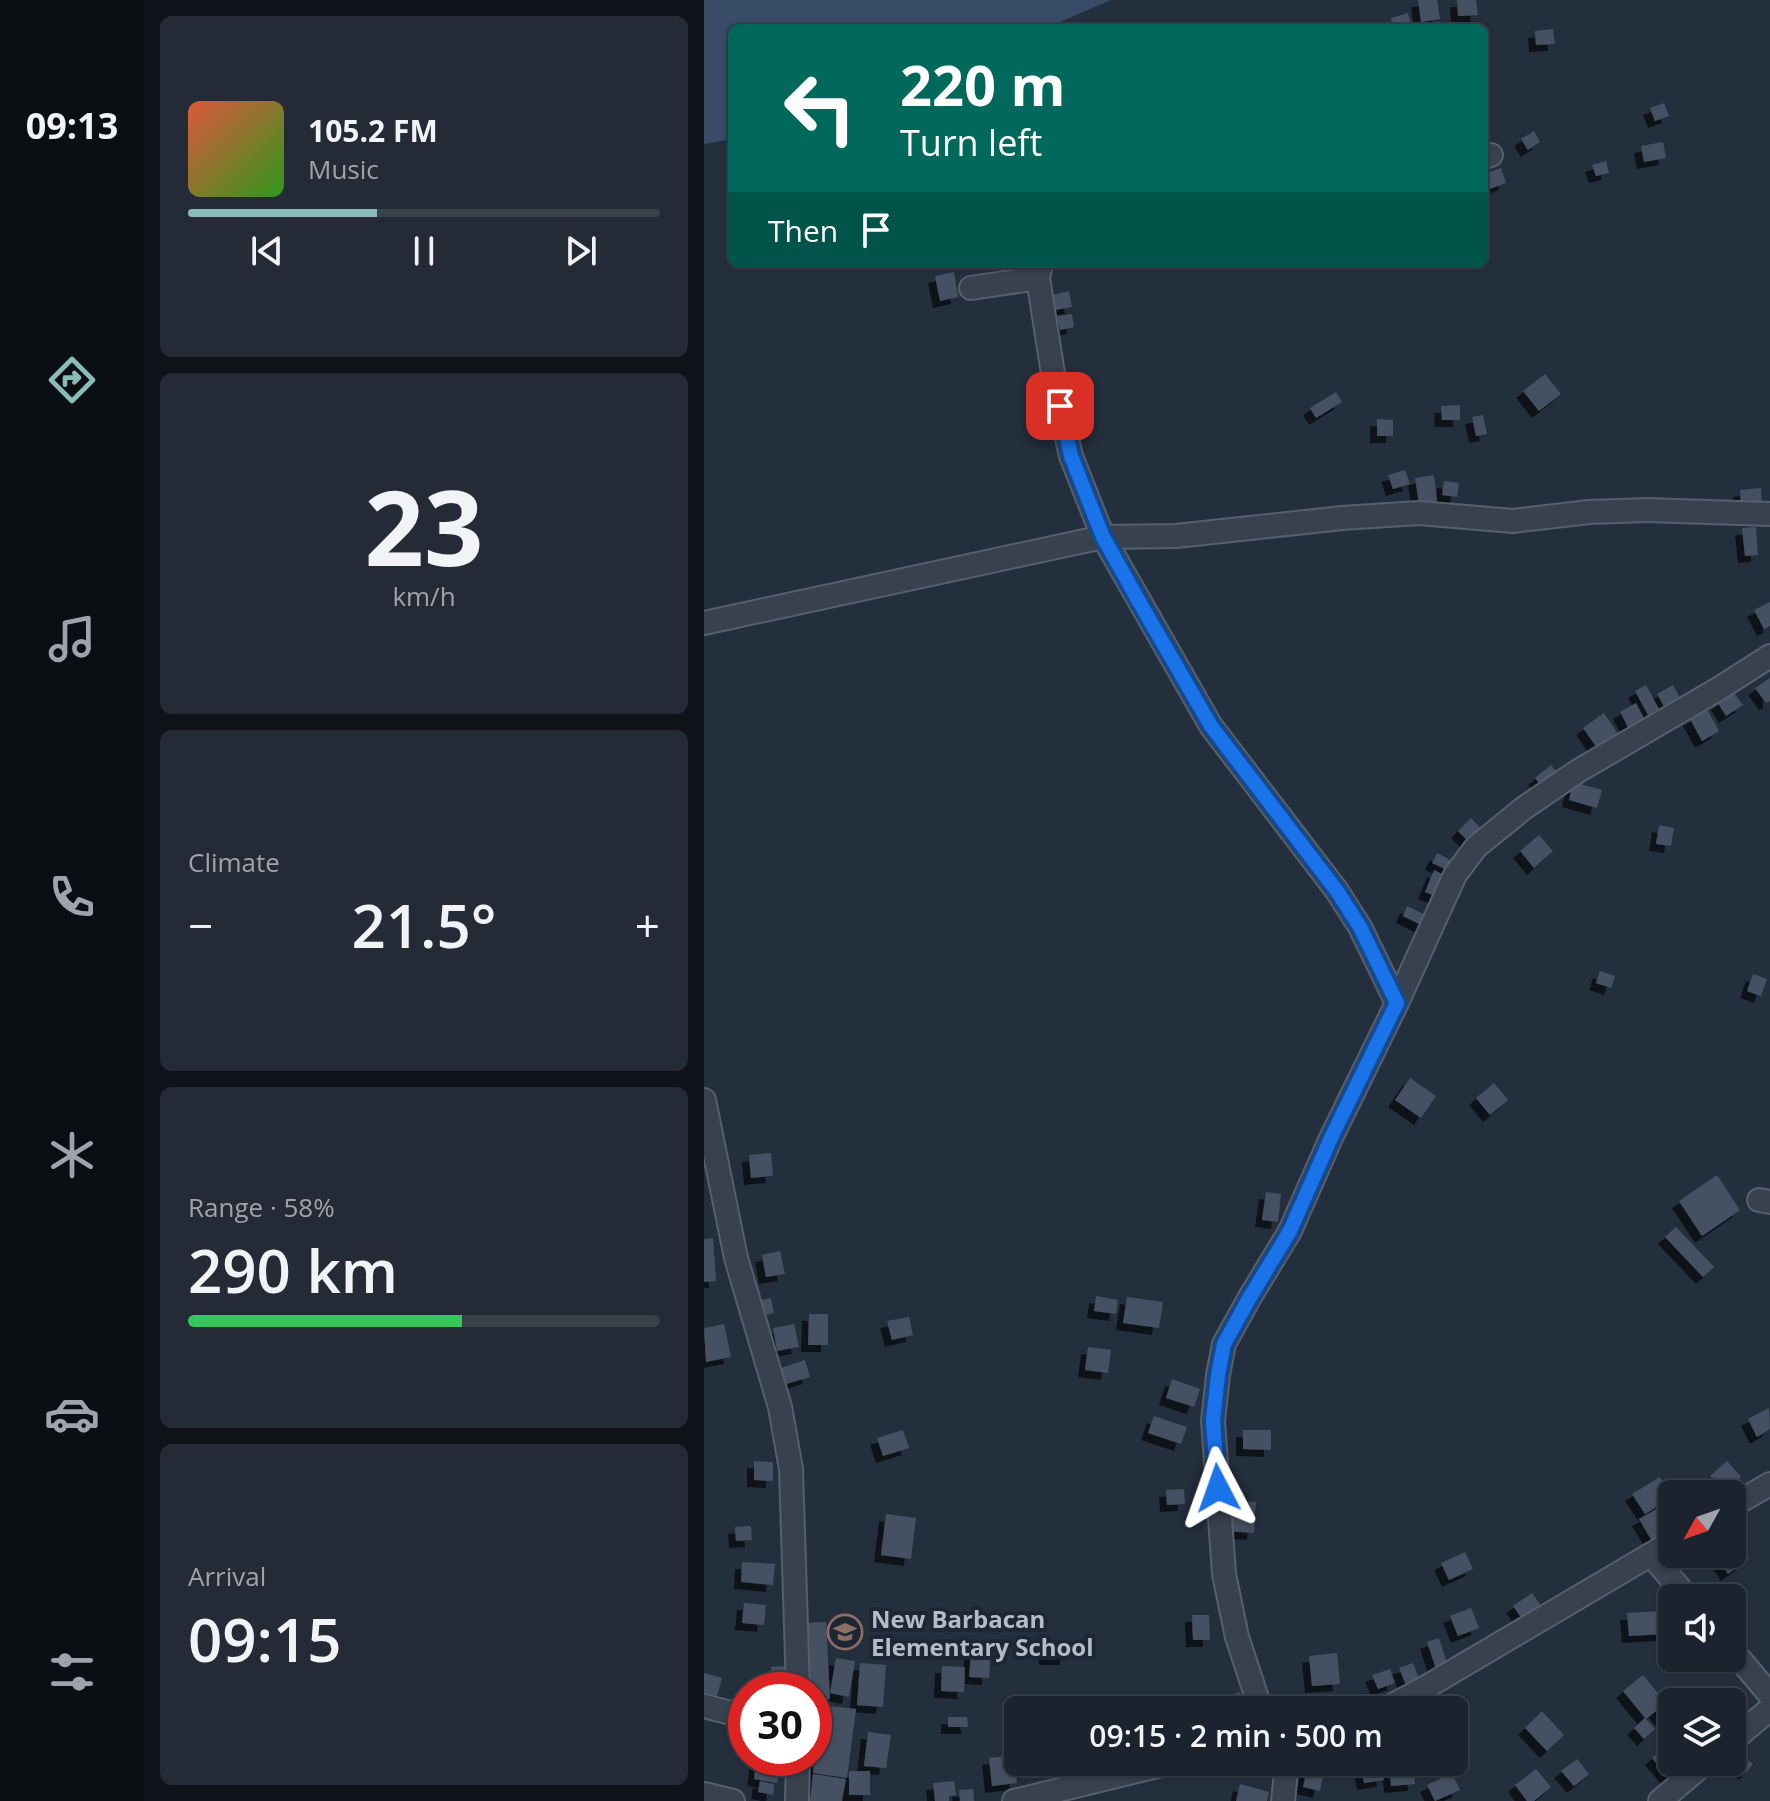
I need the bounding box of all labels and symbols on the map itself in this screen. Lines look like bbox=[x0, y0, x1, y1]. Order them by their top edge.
pin bbox=[1026, 372, 1094, 440]
position arrow bbox=[1176, 1446, 1260, 1530]
north arrow bbox=[1658, 1480, 1746, 1568]
place label: New Barbacan Elementary School bbox=[871, 1602, 1094, 1663]
school or university icon: New Barbacan Elementary School bbox=[826, 1613, 864, 1651]
speed limit sign: 30 bbox=[728, 1672, 832, 1776]

